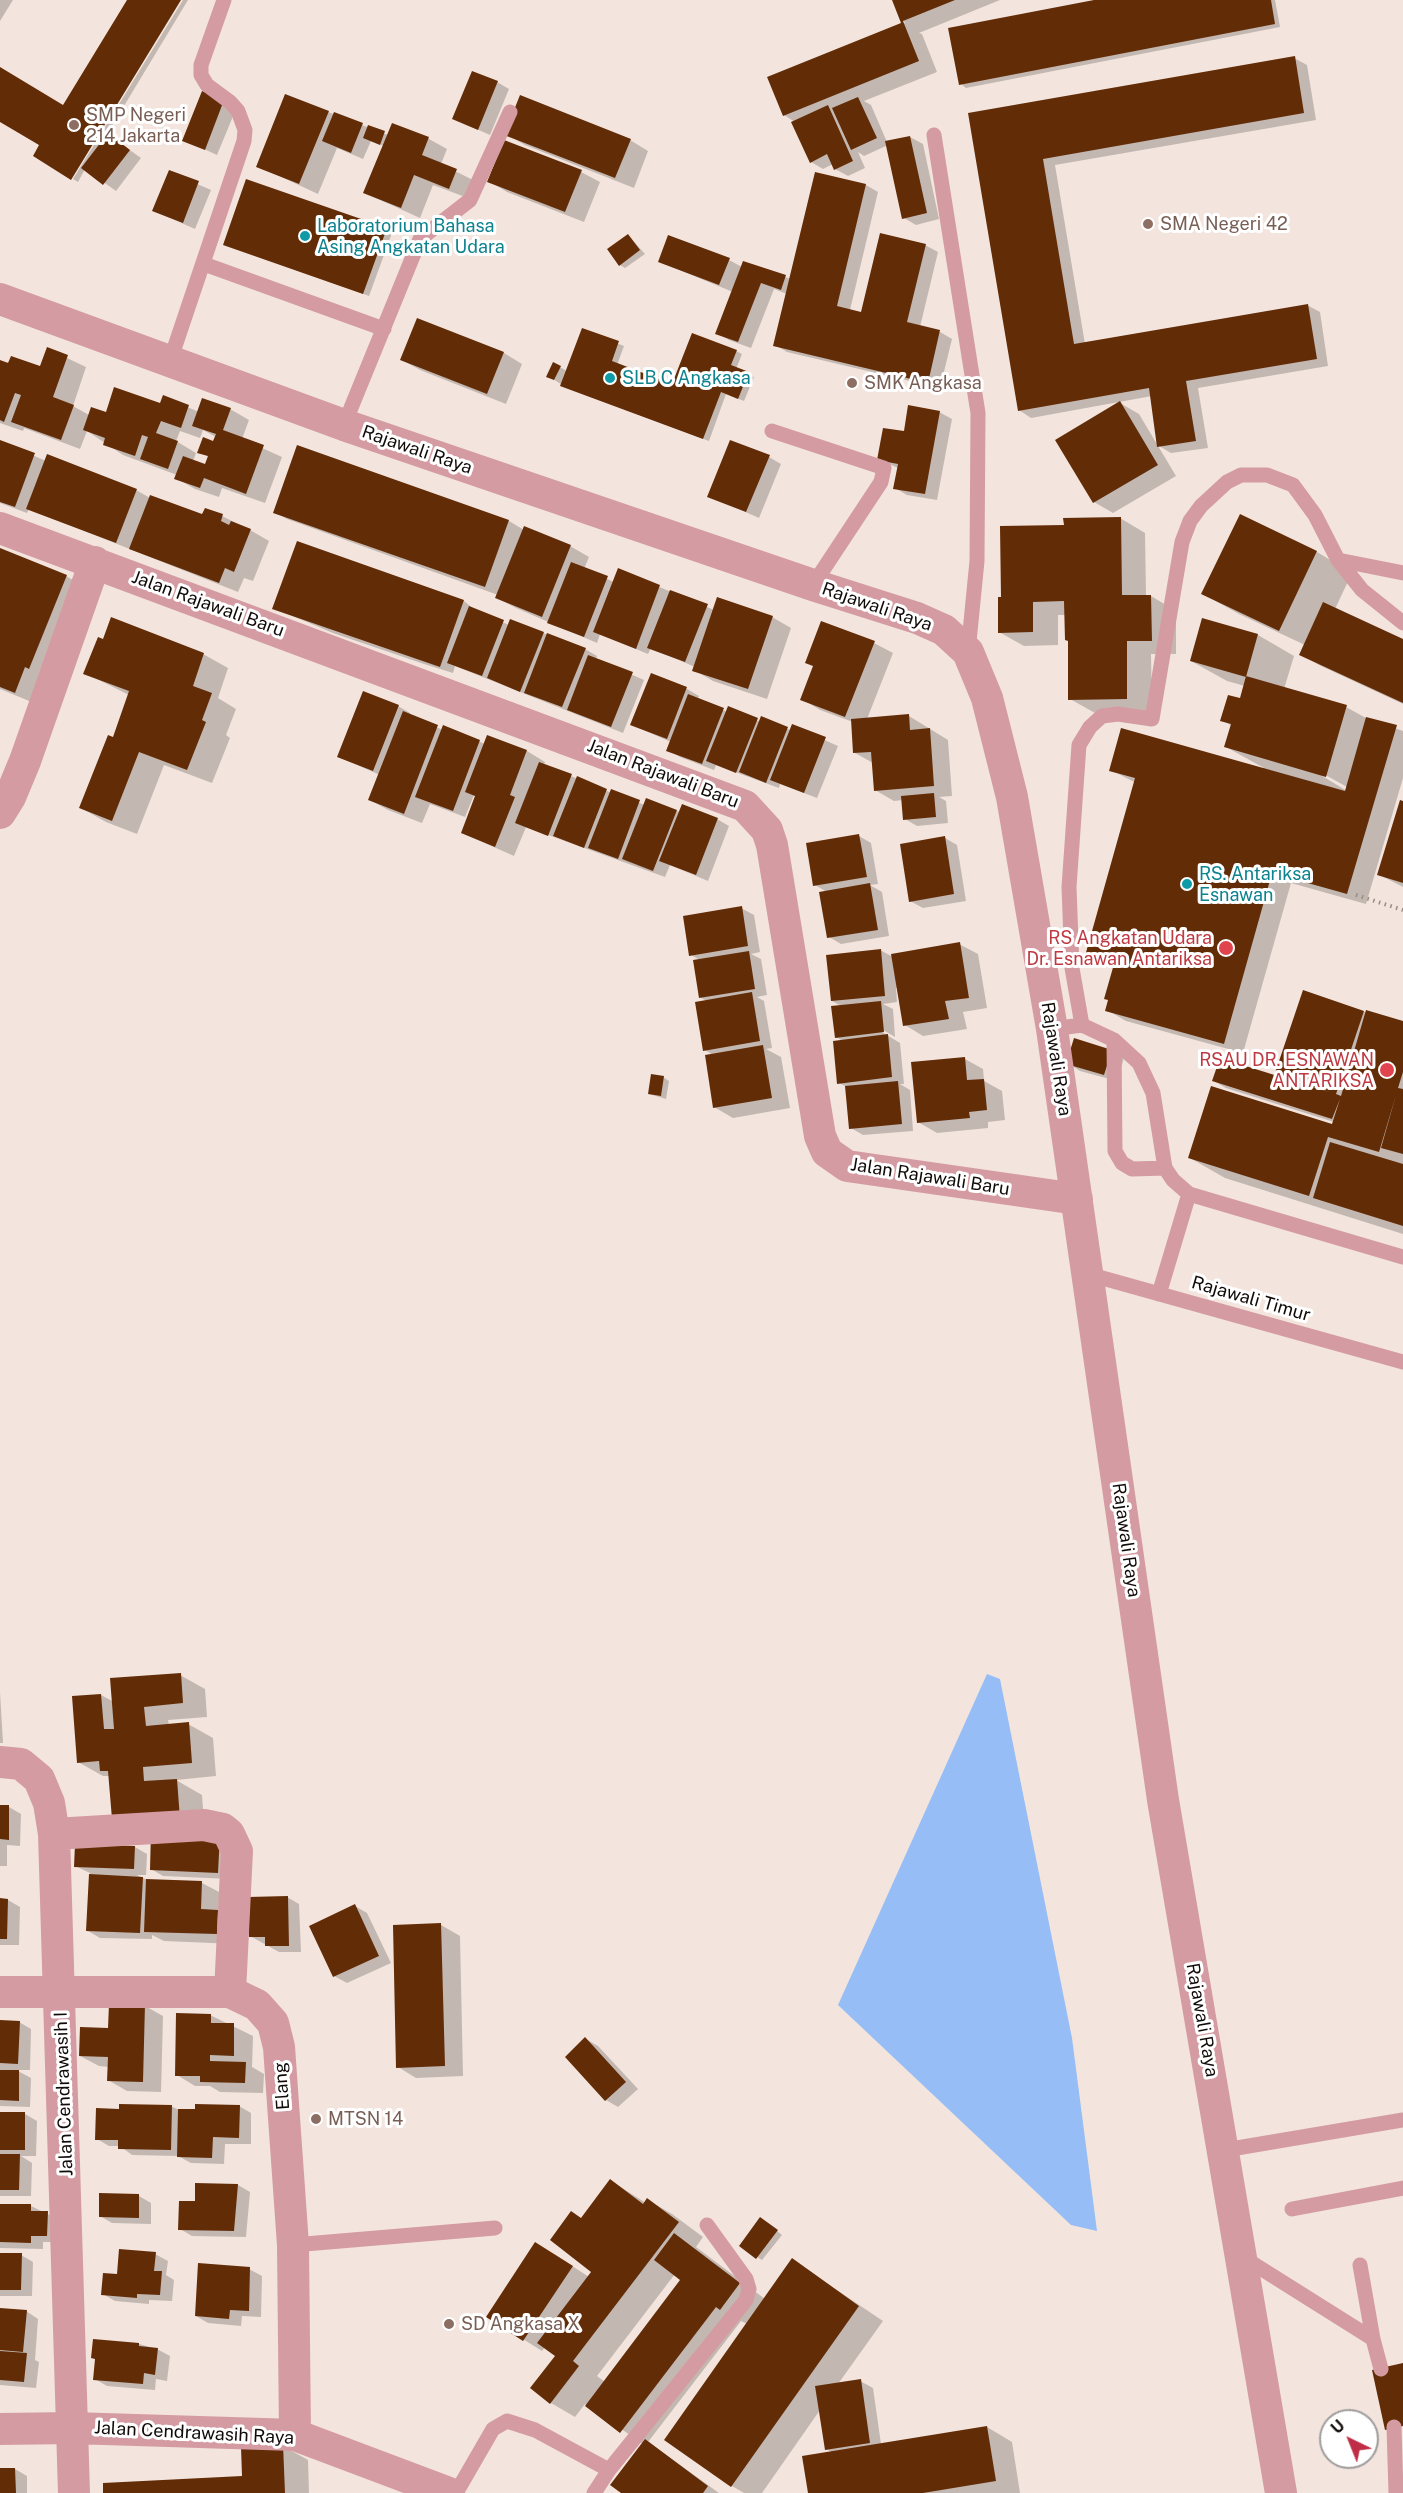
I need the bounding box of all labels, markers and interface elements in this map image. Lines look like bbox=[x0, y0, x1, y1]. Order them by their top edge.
place label: SMP Negeri 214 Jakarta bbox=[86, 104, 186, 146]
marker: SMP Negeri 214 Jakarta bbox=[67, 118, 81, 132]
place label: SMA Negeri 42 bbox=[1160, 213, 1288, 235]
place label: Laboratorium Bahasa Asing Angkatan Udara bbox=[317, 215, 505, 258]
marker: SMA Negeri 42 bbox=[1141, 217, 1155, 231]
marker: Laboratorium Bahasa Asing Angkatan Udara bbox=[298, 229, 312, 243]
place label: SLB C Angkasa bbox=[622, 367, 751, 389]
marker: SLB C Angkasa bbox=[603, 371, 617, 385]
place label: SMK Angkasa bbox=[864, 372, 982, 394]
marker: SMK Angkasa bbox=[845, 376, 859, 390]
street label: Rajawali Raya bbox=[359, 421, 475, 479]
street label: Jalan Rajawali Baru bbox=[129, 566, 287, 642]
street label: Rajawali Raya bbox=[819, 578, 935, 636]
street label: Jalan Rajawali Baru bbox=[584, 735, 742, 813]
place label: RS. Antariksa Esnawan bbox=[1199, 863, 1311, 906]
marker: RS. Antariksa Esnawan bbox=[1180, 877, 1194, 891]
place label: RS Angkatan Udara Dr. Esnawan Antariksa bbox=[1026, 927, 1212, 970]
marker: RS Angkatan Udara Dr. Esnawan Antariksa bbox=[1217, 939, 1235, 957]
street label: Rajawali Raya bbox=[1036, 1000, 1076, 1118]
place label: RSAU DR. ESNAWAN ANTARIKSA bbox=[1199, 1049, 1374, 1092]
marker: RSAU DR. ESNAWAN ANTARIKSA bbox=[1378, 1061, 1396, 1079]
street label: Jalan Rajawali Baru bbox=[849, 1154, 1011, 1200]
street label: Rajawali Timur bbox=[1189, 1272, 1313, 1326]
street label: Rajawali Raya bbox=[1107, 1481, 1145, 1599]
street label: Rajawali Raya bbox=[1181, 1961, 1223, 2079]
street label: Jalan Cendrawasih I bbox=[50, 2011, 78, 2177]
street label: Elang bbox=[270, 2061, 294, 2111]
place label: MTSN 14 bbox=[328, 2108, 403, 2130]
marker: MTSN 14 bbox=[309, 2112, 323, 2126]
place label: SD Angkasa X bbox=[461, 2313, 580, 2335]
marker: SD Angkasa X bbox=[442, 2317, 456, 2331]
north arrow bbox=[1319, 2409, 1379, 2469]
text: U bbox=[1327, 2416, 1348, 2438]
street label: Jalan Cendrawasih Raya bbox=[93, 2417, 295, 2449]

